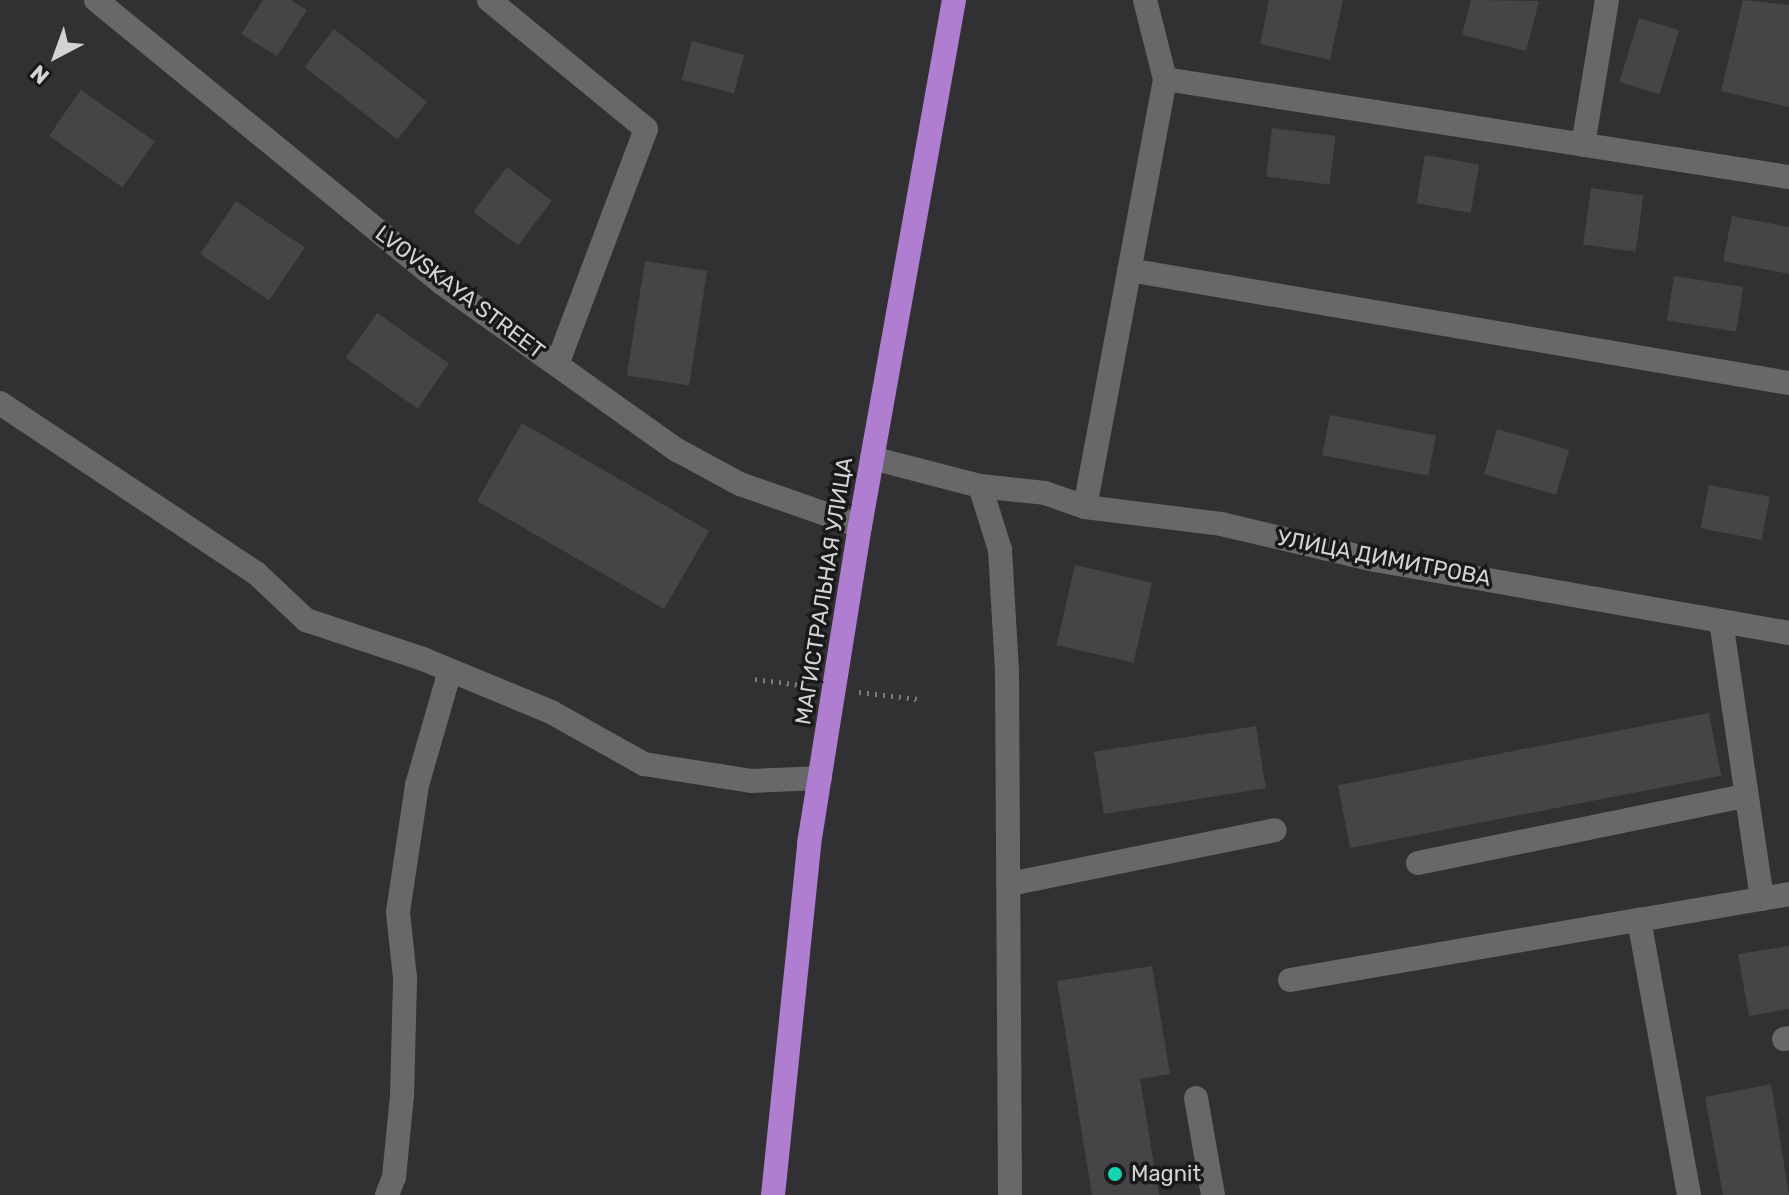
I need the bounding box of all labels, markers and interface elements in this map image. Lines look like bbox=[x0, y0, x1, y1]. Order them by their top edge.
north arrow bbox=[16, 16, 96, 96]
text: N bbox=[25, 59, 55, 90]
street label: LVOVSKAYA STREET bbox=[370, 220, 550, 364]
street label: МАГИСТРАЛЬНАЯ УЛИЦА bbox=[790, 455, 858, 727]
street label: УЛИЦА ДИМИТРОВА bbox=[1275, 524, 1493, 592]
place label: Magnit bbox=[1131, 1161, 1201, 1187]
marker: Magnit bbox=[1106, 1165, 1124, 1183]

